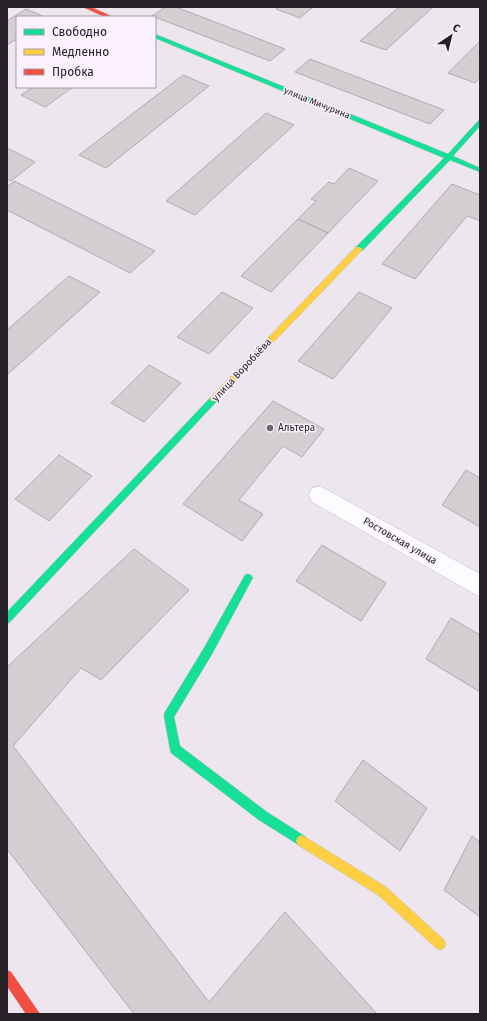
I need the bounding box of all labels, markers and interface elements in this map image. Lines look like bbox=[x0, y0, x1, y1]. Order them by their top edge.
legend bbox=[16, 16, 156, 88]
north arrow bbox=[431, 16, 471, 56]
text: С bbox=[450, 21, 463, 36]
text: Свободно bbox=[52, 25, 107, 39]
text: Медленно bbox=[52, 45, 109, 59]
text: Пробка bbox=[52, 65, 94, 79]
street label: улица Мичурина bbox=[283, 85, 352, 121]
street label: улица Воробьёва bbox=[209, 335, 274, 404]
place label: Альтера bbox=[278, 422, 315, 434]
marker: Альтера bbox=[265, 423, 275, 433]
street label: Ростовская улица bbox=[361, 515, 439, 567]

